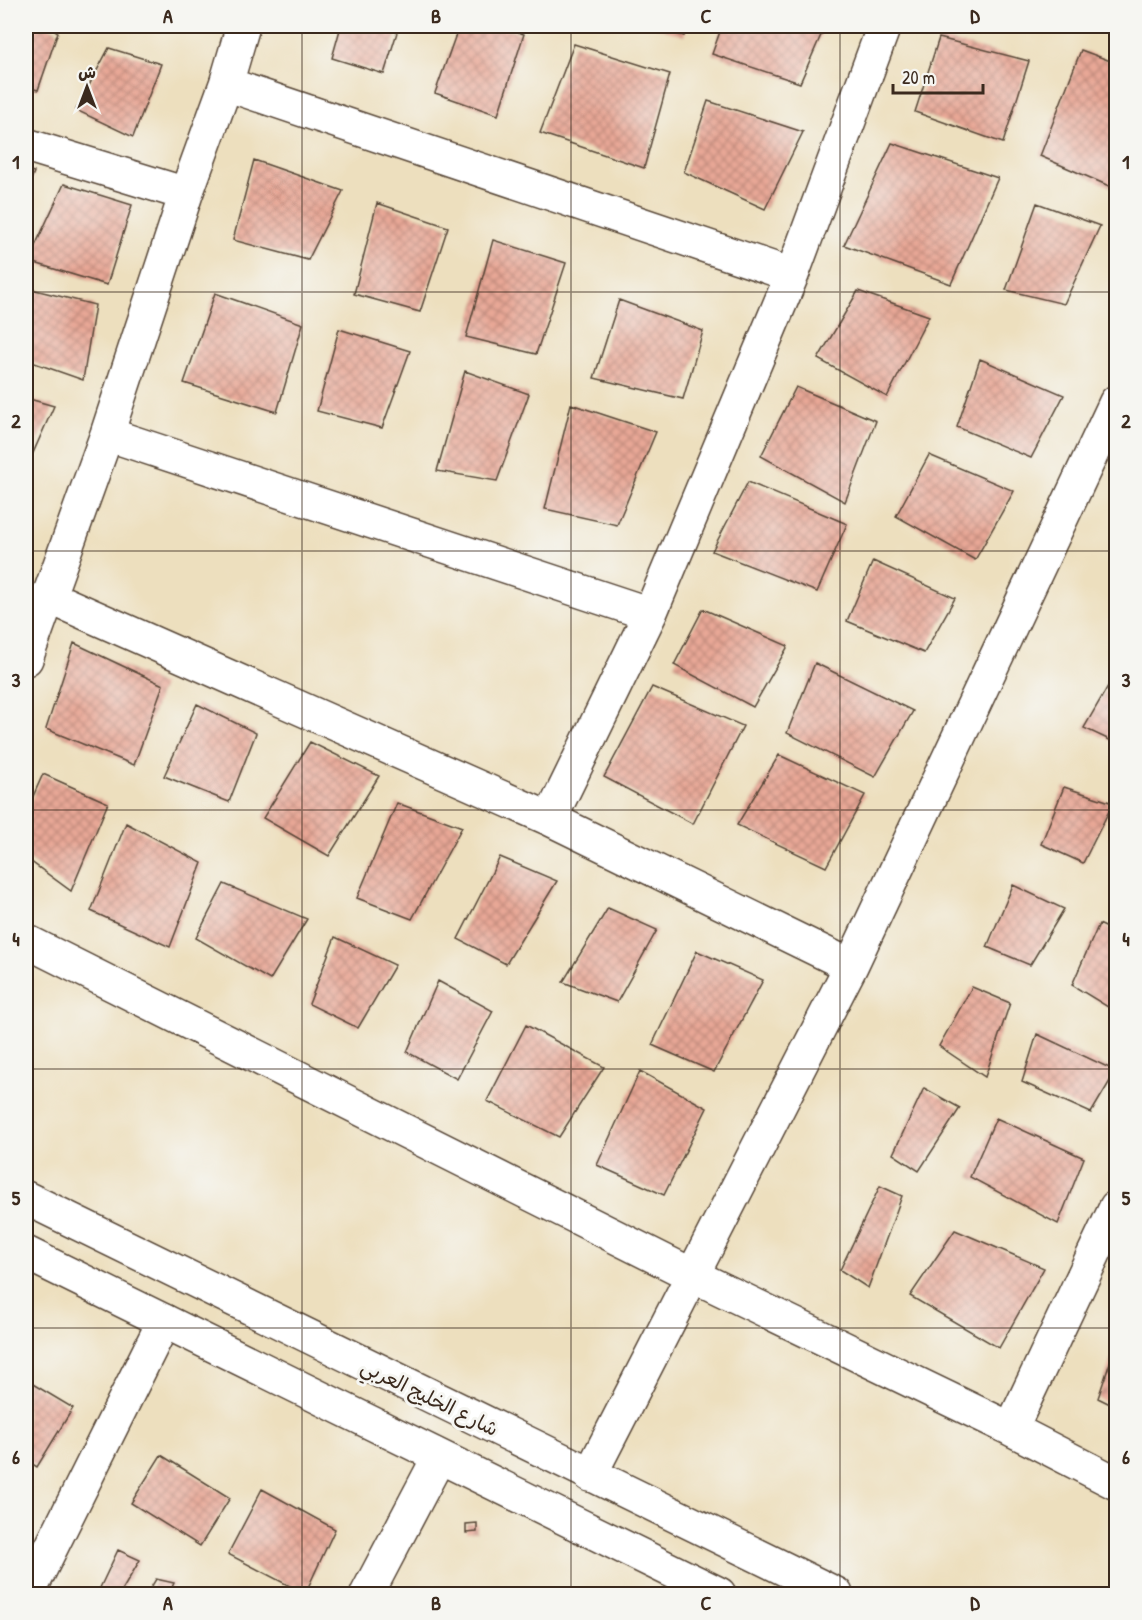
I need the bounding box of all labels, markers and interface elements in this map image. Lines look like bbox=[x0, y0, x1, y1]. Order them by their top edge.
text: A bbox=[163, 2, 173, 29]
text: B bbox=[431, 2, 441, 29]
text: C bbox=[701, 2, 712, 29]
text: D bbox=[970, 2, 980, 29]
north arrow bbox=[57, 57, 117, 117]
scale bar bbox=[893, 57, 983, 95]
text: ش bbox=[78, 61, 96, 83]
text: 20 m bbox=[902, 65, 935, 90]
text: 1 bbox=[12, 148, 20, 175]
text: 1 bbox=[1122, 148, 1130, 175]
text: 2 bbox=[11, 407, 21, 434]
text: 2 bbox=[1121, 407, 1131, 434]
text: 3 bbox=[12, 666, 21, 693]
text: 3 bbox=[1122, 666, 1131, 693]
text: 4 bbox=[12, 925, 20, 952]
text: 4 bbox=[1122, 925, 1130, 952]
text: 5 bbox=[12, 1184, 21, 1211]
text: 5 bbox=[1122, 1184, 1131, 1211]
street label: شارع الخليج العربي bbox=[355, 1352, 503, 1446]
text: 6 bbox=[12, 1443, 20, 1470]
text: 6 bbox=[1122, 1443, 1130, 1470]
text: A bbox=[163, 1589, 173, 1616]
text: B bbox=[431, 1589, 441, 1616]
text: C bbox=[701, 1589, 712, 1616]
text: D bbox=[970, 1589, 980, 1616]

